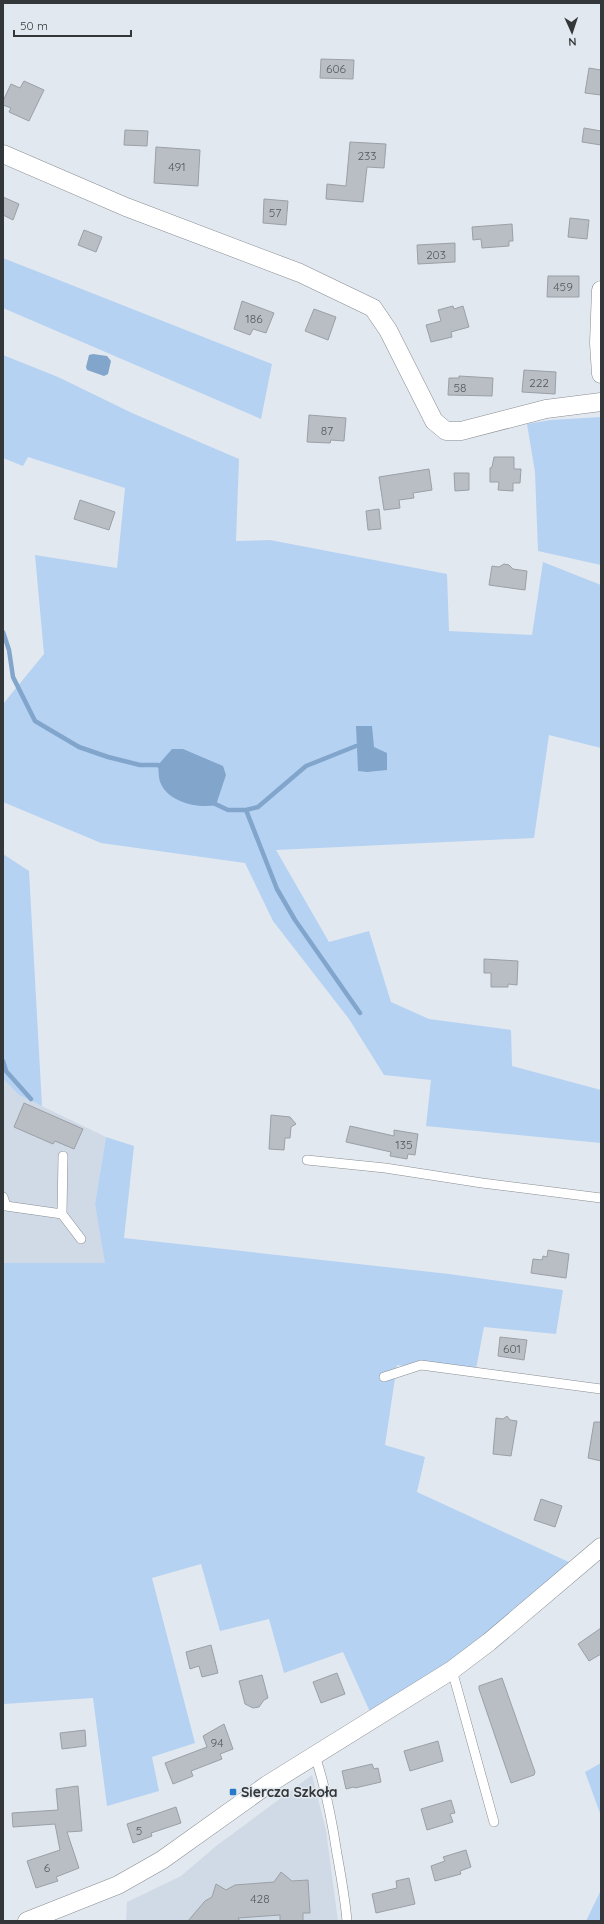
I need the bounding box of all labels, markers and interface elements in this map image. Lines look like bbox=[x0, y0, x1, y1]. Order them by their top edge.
scale bar bbox=[14, 12, 131, 38]
north arrow bbox=[552, 12, 592, 52]
text: 50 m bbox=[20, 18, 48, 33]
text: N bbox=[568, 35, 577, 49]
house number: 606 bbox=[326, 61, 347, 76]
house number: 233 bbox=[357, 148, 377, 163]
house number: 491 bbox=[168, 159, 186, 174]
house number: 57 bbox=[269, 205, 281, 220]
house number: 203 bbox=[426, 247, 446, 262]
house number: 459 bbox=[553, 279, 573, 294]
house number: 186 bbox=[245, 311, 263, 326]
house number: 222 bbox=[529, 375, 549, 390]
house number: 58 bbox=[453, 380, 467, 395]
house number: 87 bbox=[321, 423, 333, 438]
house number: 135 bbox=[395, 1137, 413, 1152]
house number: 601 bbox=[503, 1341, 521, 1356]
house number: 94 bbox=[210, 1735, 224, 1750]
place label: Siercza Szkoła bbox=[241, 1783, 338, 1801]
marker: Siercza Szkoła bbox=[228, 1787, 238, 1797]
house number: 5 bbox=[136, 1823, 142, 1838]
house number: 6 bbox=[44, 1860, 51, 1875]
house number: 428 bbox=[250, 1891, 270, 1906]

